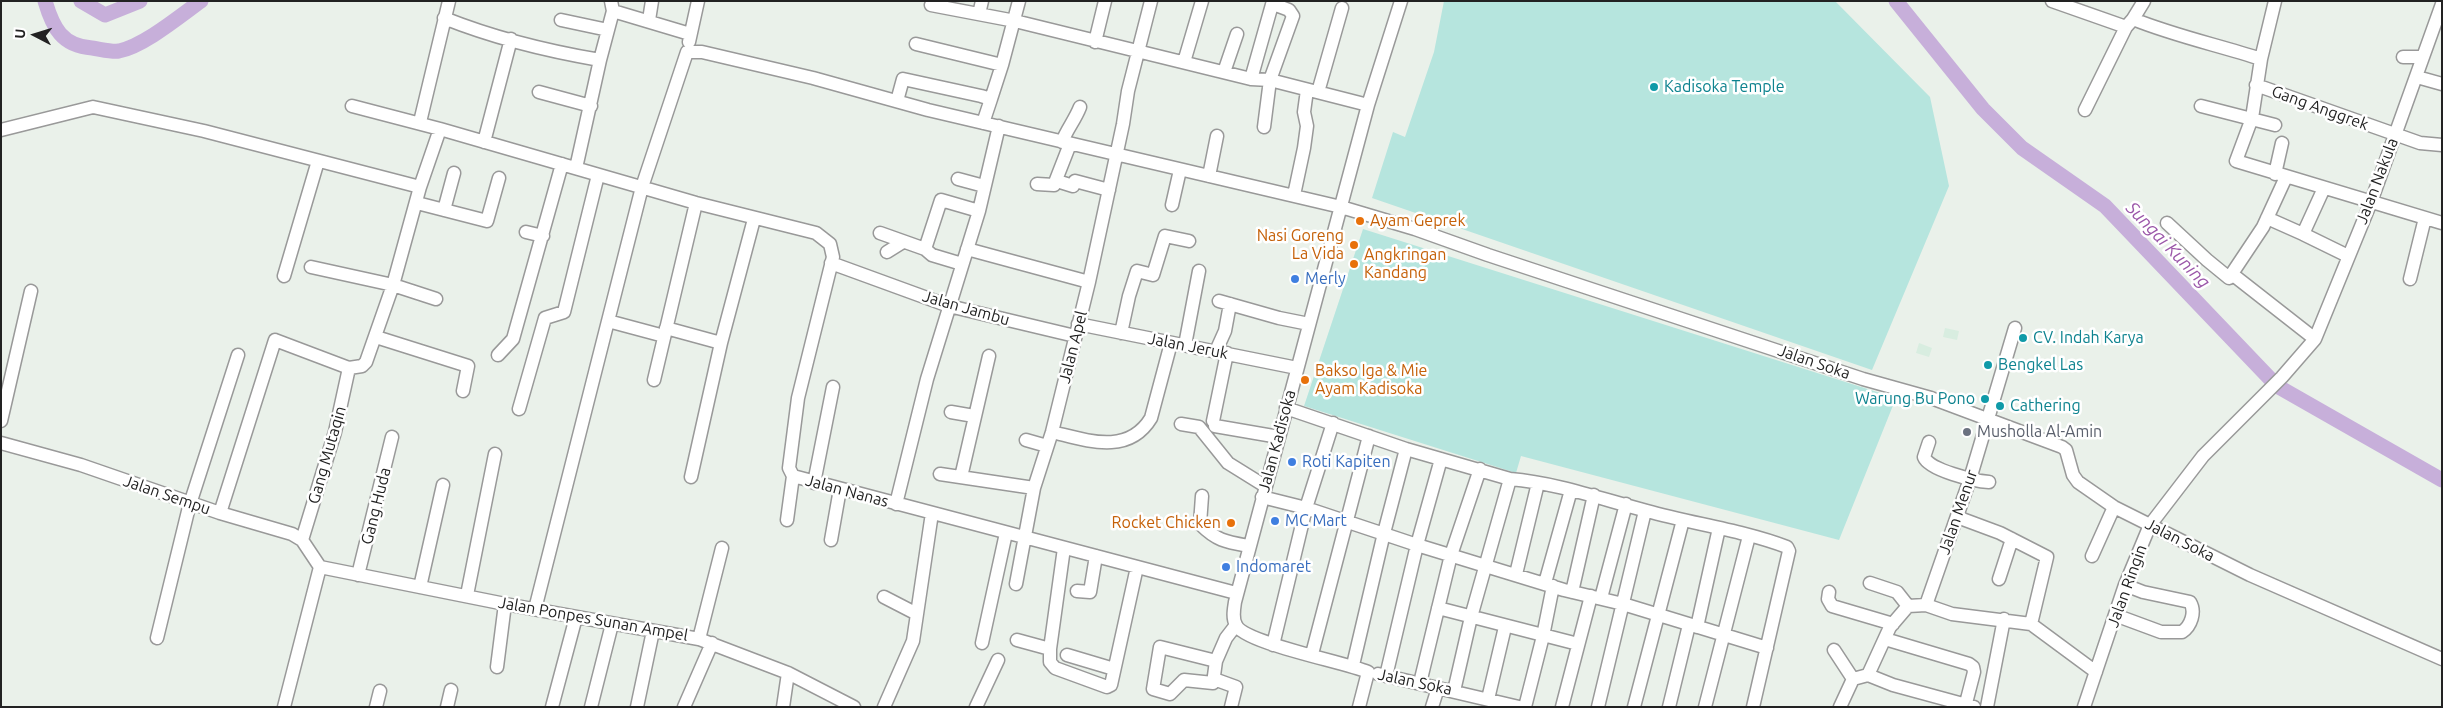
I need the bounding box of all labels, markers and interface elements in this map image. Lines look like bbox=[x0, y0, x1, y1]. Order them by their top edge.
north arrow bbox=[10, 10, 60, 60]
text: U bbox=[12, 28, 28, 39]
place label: Kadisoka Temple bbox=[1664, 77, 1785, 97]
marker: Kadisoka Temple bbox=[1648, 81, 1660, 93]
street label: Gang Anggrek bbox=[2269, 82, 2371, 134]
street label: Jalan Nakula bbox=[2352, 135, 2402, 227]
water label: Sungai Kuning bbox=[2121, 197, 2215, 293]
place label: Ayam Geprek bbox=[1370, 211, 1465, 231]
marker: Ayam Geprek bbox=[1354, 215, 1366, 227]
place label: Nasi Goreng La Vida bbox=[1257, 226, 1344, 264]
marker: Nasi Goreng La Vida bbox=[1348, 239, 1360, 251]
place label: Angkringan Kandang bbox=[1364, 245, 1446, 283]
marker: Angkringan Kandang bbox=[1348, 258, 1360, 270]
place label: Merly bbox=[1305, 269, 1346, 289]
marker: Merly bbox=[1289, 273, 1301, 285]
street label: Jalan Jambu bbox=[920, 286, 1012, 330]
street label: Jalan Apel bbox=[1055, 309, 1091, 385]
place label: CV. Indah Karya bbox=[2033, 328, 2144, 348]
street label: Jalan Jeruk bbox=[1146, 329, 1230, 363]
marker: CV. Indah Karya bbox=[2017, 332, 2029, 344]
street label: Jalan Soka bbox=[1775, 341, 1853, 383]
place label: Bengkel Las bbox=[1998, 355, 2083, 375]
marker: Bengkel Las bbox=[1982, 359, 1994, 371]
place label: Bakso Iga & Mie Ayam Kadisoka bbox=[1315, 361, 1427, 399]
marker: Bakso Iga & Mie Ayam Kadisoka bbox=[1299, 374, 1311, 386]
street label: Jalan Kadisoka bbox=[1254, 388, 1300, 494]
place label: Warung Bu Pono bbox=[1855, 389, 1975, 409]
marker: Warung Bu Pono bbox=[1979, 393, 1991, 405]
place label: Cathering bbox=[2010, 396, 2081, 416]
marker: Cathering bbox=[1994, 400, 2006, 412]
street label: Gang Mutaqin bbox=[304, 404, 350, 506]
place label: Musholla Al-Amin bbox=[1977, 422, 2102, 442]
marker: Musholla Al-Amin bbox=[1961, 426, 1973, 438]
place label: Roti Kapiten bbox=[1302, 452, 1391, 472]
marker: Roti Kapiten bbox=[1286, 456, 1298, 468]
street label: Gang Huda bbox=[357, 465, 395, 547]
street label: Jalan Menur bbox=[1935, 467, 1981, 557]
street label: Jalan Sempu bbox=[121, 471, 213, 519]
street label: Jalan Nanas bbox=[803, 471, 891, 511]
place label: MC Mart bbox=[1285, 511, 1347, 531]
place label: Rocket Chicken bbox=[1112, 513, 1221, 533]
street label: Jalan Soka bbox=[2142, 514, 2218, 566]
marker: MC Mart bbox=[1269, 515, 1281, 527]
marker: Rocket Chicken bbox=[1225, 517, 1237, 529]
street label: Jalan Ringin bbox=[2103, 542, 2151, 630]
place label: Indomaret bbox=[1236, 557, 1311, 577]
marker: Indomaret bbox=[1220, 561, 1232, 573]
street label: Jalan Ponpes Sunan Ampel bbox=[497, 593, 689, 645]
street label: Jalan Soka bbox=[1376, 665, 1454, 699]

